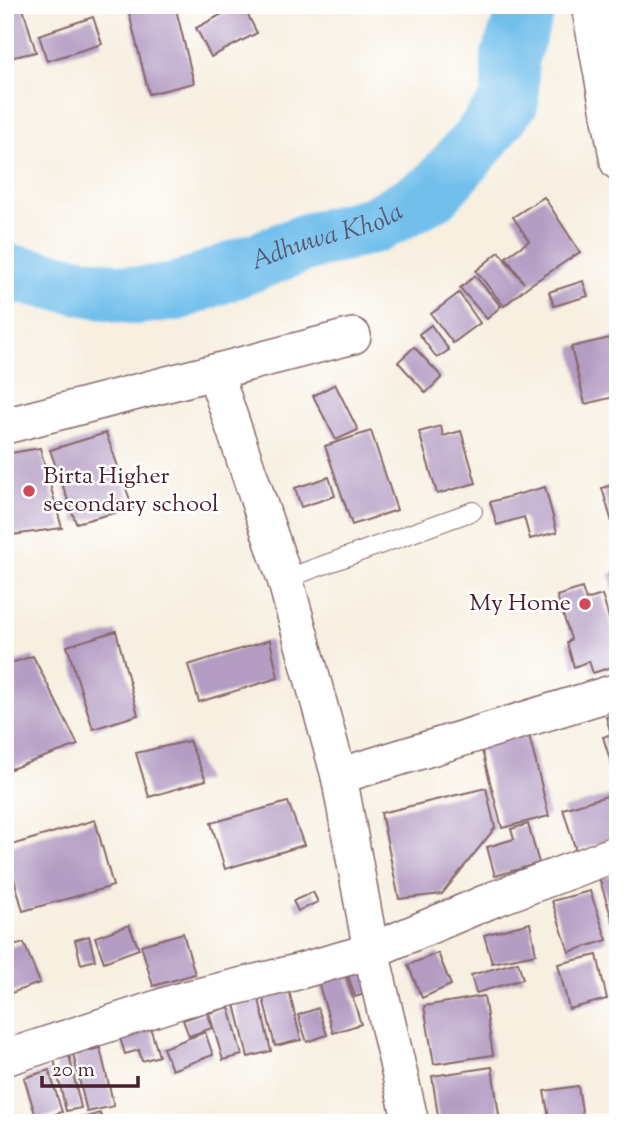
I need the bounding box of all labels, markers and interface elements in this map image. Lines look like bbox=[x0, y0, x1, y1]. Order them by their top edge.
water label: Adhuwa Khola bbox=[245, 194, 410, 280]
place label: Birta Higher secondary school bbox=[43, 460, 219, 522]
marker: Birta Higher secondary school bbox=[21, 483, 37, 499]
place label: My Home bbox=[469, 587, 571, 621]
marker: My Home bbox=[577, 596, 593, 612]
scale bar bbox=[42, 1044, 138, 1088]
text: 20 m bbox=[52, 1056, 95, 1086]

